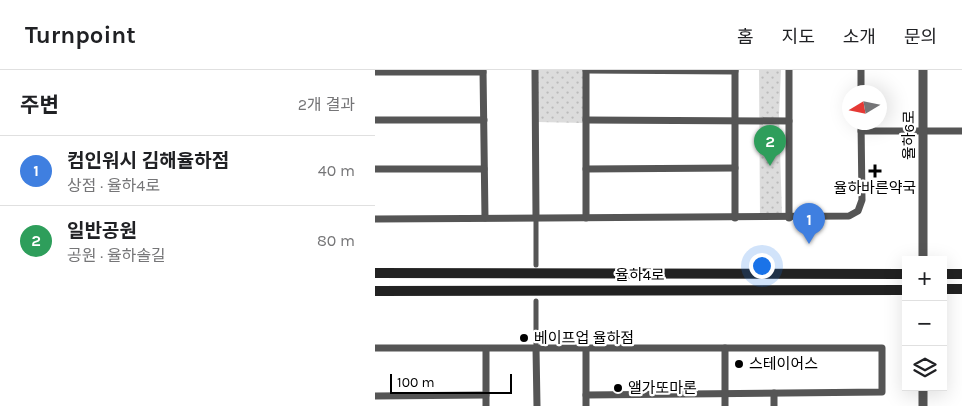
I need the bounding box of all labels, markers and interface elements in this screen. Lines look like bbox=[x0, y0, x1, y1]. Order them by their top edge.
text: Turnpoint bbox=[25, 21, 136, 49]
text: 홈 bbox=[737, 26, 754, 48]
text: 지도 bbox=[782, 26, 815, 48]
text: 소개 bbox=[843, 26, 876, 48]
text: 문의 bbox=[904, 26, 937, 48]
north arrow bbox=[842, 85, 887, 130]
text: 주변 bbox=[20, 93, 59, 117]
text: 2개 결과 bbox=[298, 95, 355, 114]
street label: 율하6로 bbox=[900, 110, 918, 160]
pin: 2 bbox=[754, 125, 786, 166]
text: 컴인워시 김해율하점 bbox=[67, 150, 229, 172]
text: 1 bbox=[33, 161, 39, 180]
text: 40 m bbox=[318, 161, 355, 180]
marker: 율하바른약국 bbox=[869, 165, 881, 177]
text: 상점 · 율하4로 bbox=[67, 176, 160, 195]
place label: 율하바른약국 bbox=[834, 179, 916, 197]
pin: 1 bbox=[793, 203, 825, 244]
text: 일반공원 bbox=[67, 220, 137, 242]
text: 2 bbox=[31, 231, 41, 250]
text: 80 m bbox=[317, 231, 355, 250]
text: 공원 · 율하솔길 bbox=[67, 246, 166, 265]
your location bbox=[749, 253, 775, 279]
map controls bbox=[902, 256, 947, 391]
button: + bbox=[902, 256, 947, 301]
street label: 율하4로 bbox=[615, 266, 665, 284]
button: − bbox=[902, 301, 947, 346]
place label: 베이프업 율하점 bbox=[534, 329, 634, 347]
marker: 베이프업 율하점 bbox=[518, 332, 530, 344]
button: layers bbox=[902, 346, 947, 391]
place label: 스테이어스 bbox=[749, 355, 818, 373]
marker: 스테이어스 bbox=[733, 358, 745, 370]
scale bar bbox=[390, 371, 513, 394]
text: 100 m bbox=[397, 374, 435, 391]
place label: 앨가또마론 bbox=[628, 379, 697, 397]
marker: 앨가또마론 bbox=[612, 382, 624, 394]

